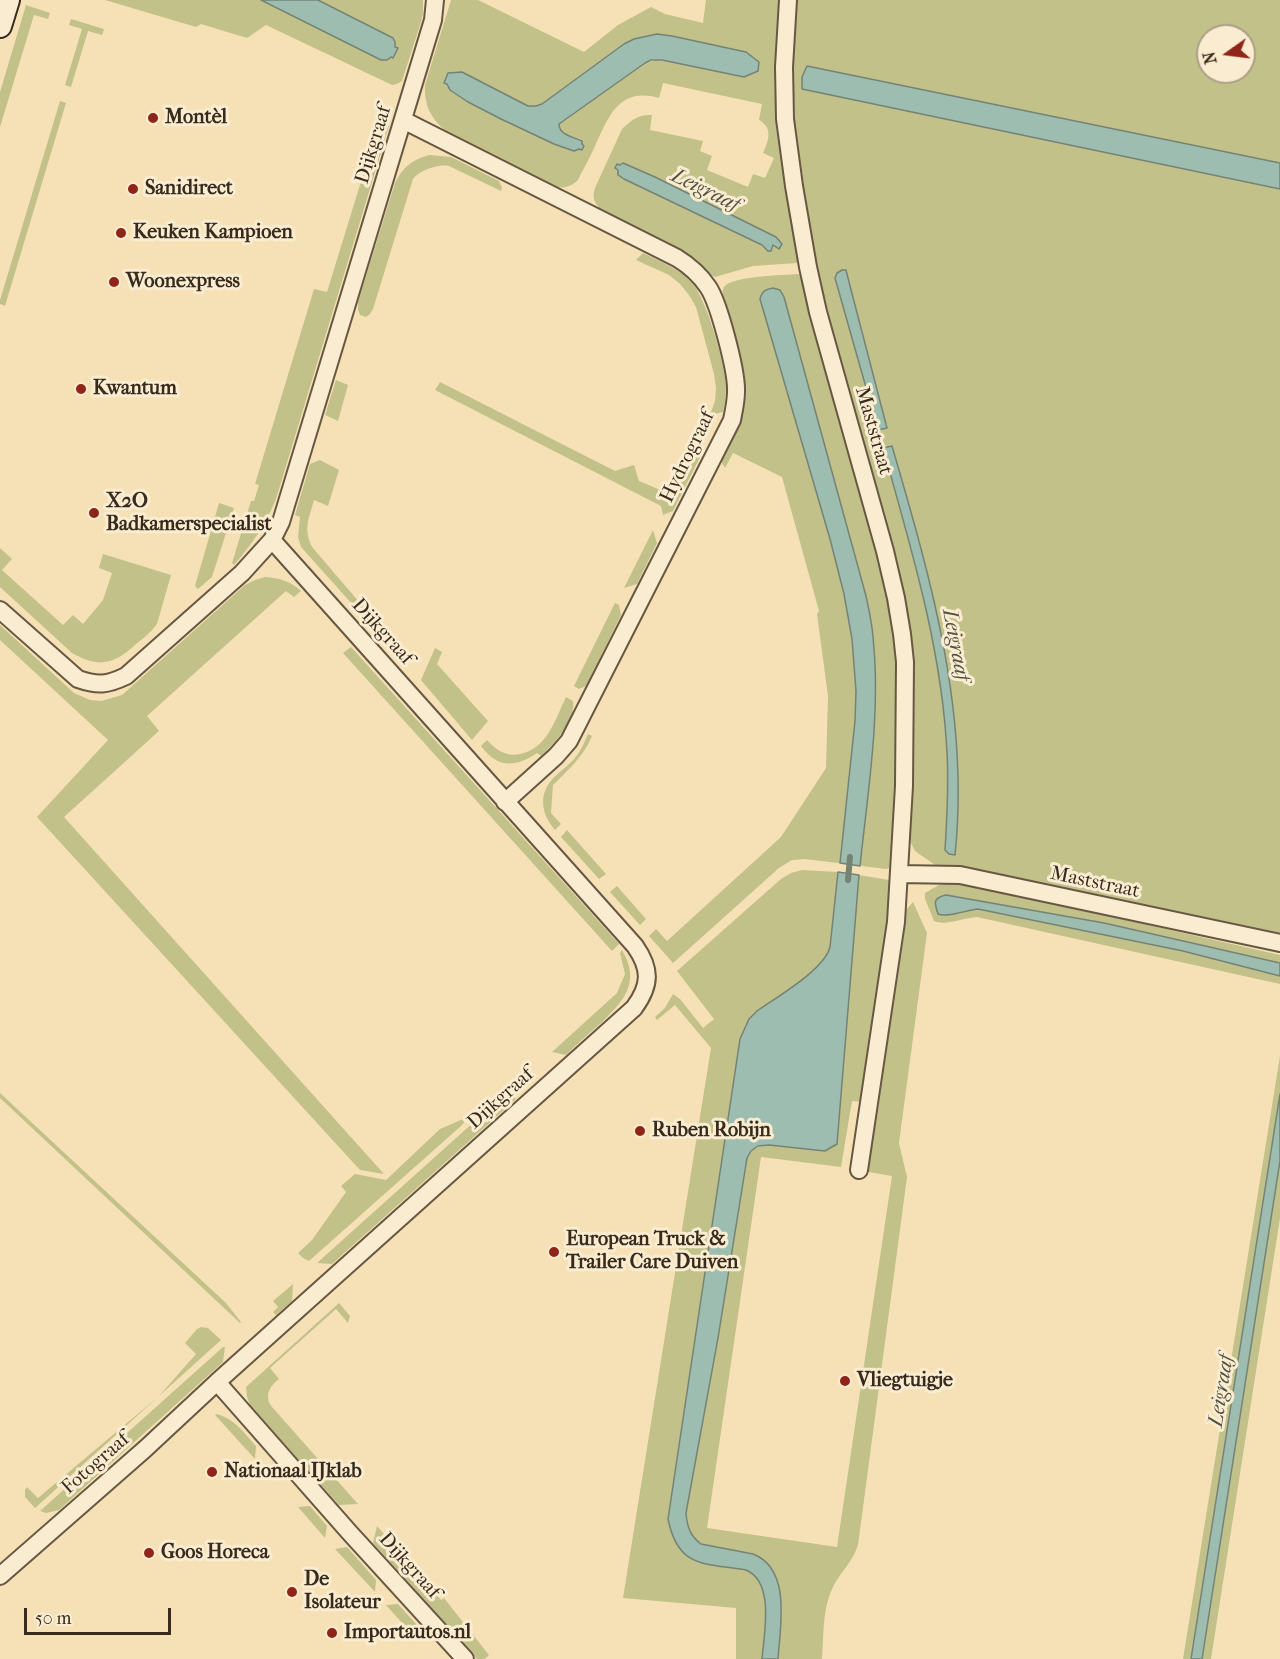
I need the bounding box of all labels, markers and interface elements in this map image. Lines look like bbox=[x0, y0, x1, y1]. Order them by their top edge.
north arrow bbox=[1196, 24, 1256, 84]
text: N bbox=[1199, 50, 1221, 66]
street label: Dijkgraaf bbox=[351, 103, 397, 187]
place label: Montèl bbox=[165, 106, 227, 130]
marker: Montèl bbox=[146, 111, 160, 125]
water label: Leigraaf bbox=[667, 164, 743, 218]
place label: Sanidirect bbox=[145, 177, 233, 201]
marker: Sanidirect bbox=[126, 182, 140, 196]
place label: Keuken Kampioen bbox=[133, 221, 293, 245]
marker: Keuken Kampioen bbox=[114, 226, 128, 240]
place label: Woonexpress bbox=[126, 270, 240, 294]
marker: Woonexpress bbox=[107, 275, 121, 289]
place label: Kwantum bbox=[93, 377, 177, 401]
marker: Kwantum bbox=[74, 382, 88, 396]
street label: Maststraat bbox=[849, 384, 897, 478]
street label: Hydrograaf bbox=[655, 407, 721, 507]
place label: X2O Badkamerspecialist bbox=[106, 490, 272, 537]
marker: X2O Badkamerspecialist bbox=[87, 506, 101, 520]
street label: Dijkgraaf bbox=[346, 594, 418, 670]
water label: Leigraaf bbox=[936, 607, 974, 683]
street label: Maststraat bbox=[1048, 862, 1142, 904]
street label: Dijkgraaf bbox=[463, 1063, 539, 1135]
place label: Ruben Robijn bbox=[652, 1119, 771, 1143]
marker: Ruben Robijn bbox=[633, 1124, 647, 1138]
place label: European Truck & Trailer Care Duiven bbox=[566, 1228, 738, 1275]
marker: European Truck & Trailer Care Duiven bbox=[547, 1245, 561, 1259]
water label: Leigraaf bbox=[1204, 1353, 1240, 1429]
place label: Vliegtuigje bbox=[857, 1369, 953, 1393]
marker: Vliegtuigje bbox=[838, 1374, 852, 1388]
street label: Fotograaf bbox=[57, 1428, 135, 1500]
place label: Nationaal IJklab bbox=[224, 1460, 362, 1484]
marker: Nationaal IJklab bbox=[205, 1465, 219, 1479]
street label: Dijkgraaf bbox=[373, 1528, 445, 1604]
place label: Goos Horeca bbox=[161, 1541, 269, 1565]
marker: Goos Horeca bbox=[142, 1546, 156, 1560]
place label: De Isolateur bbox=[304, 1568, 381, 1615]
marker: De Isolateur bbox=[285, 1585, 299, 1599]
scale bar bbox=[27, 1596, 174, 1634]
text: 50 m bbox=[35, 1608, 71, 1629]
place label: Importautos.nl bbox=[344, 1621, 471, 1645]
marker: Importautos.nl bbox=[325, 1626, 339, 1640]

